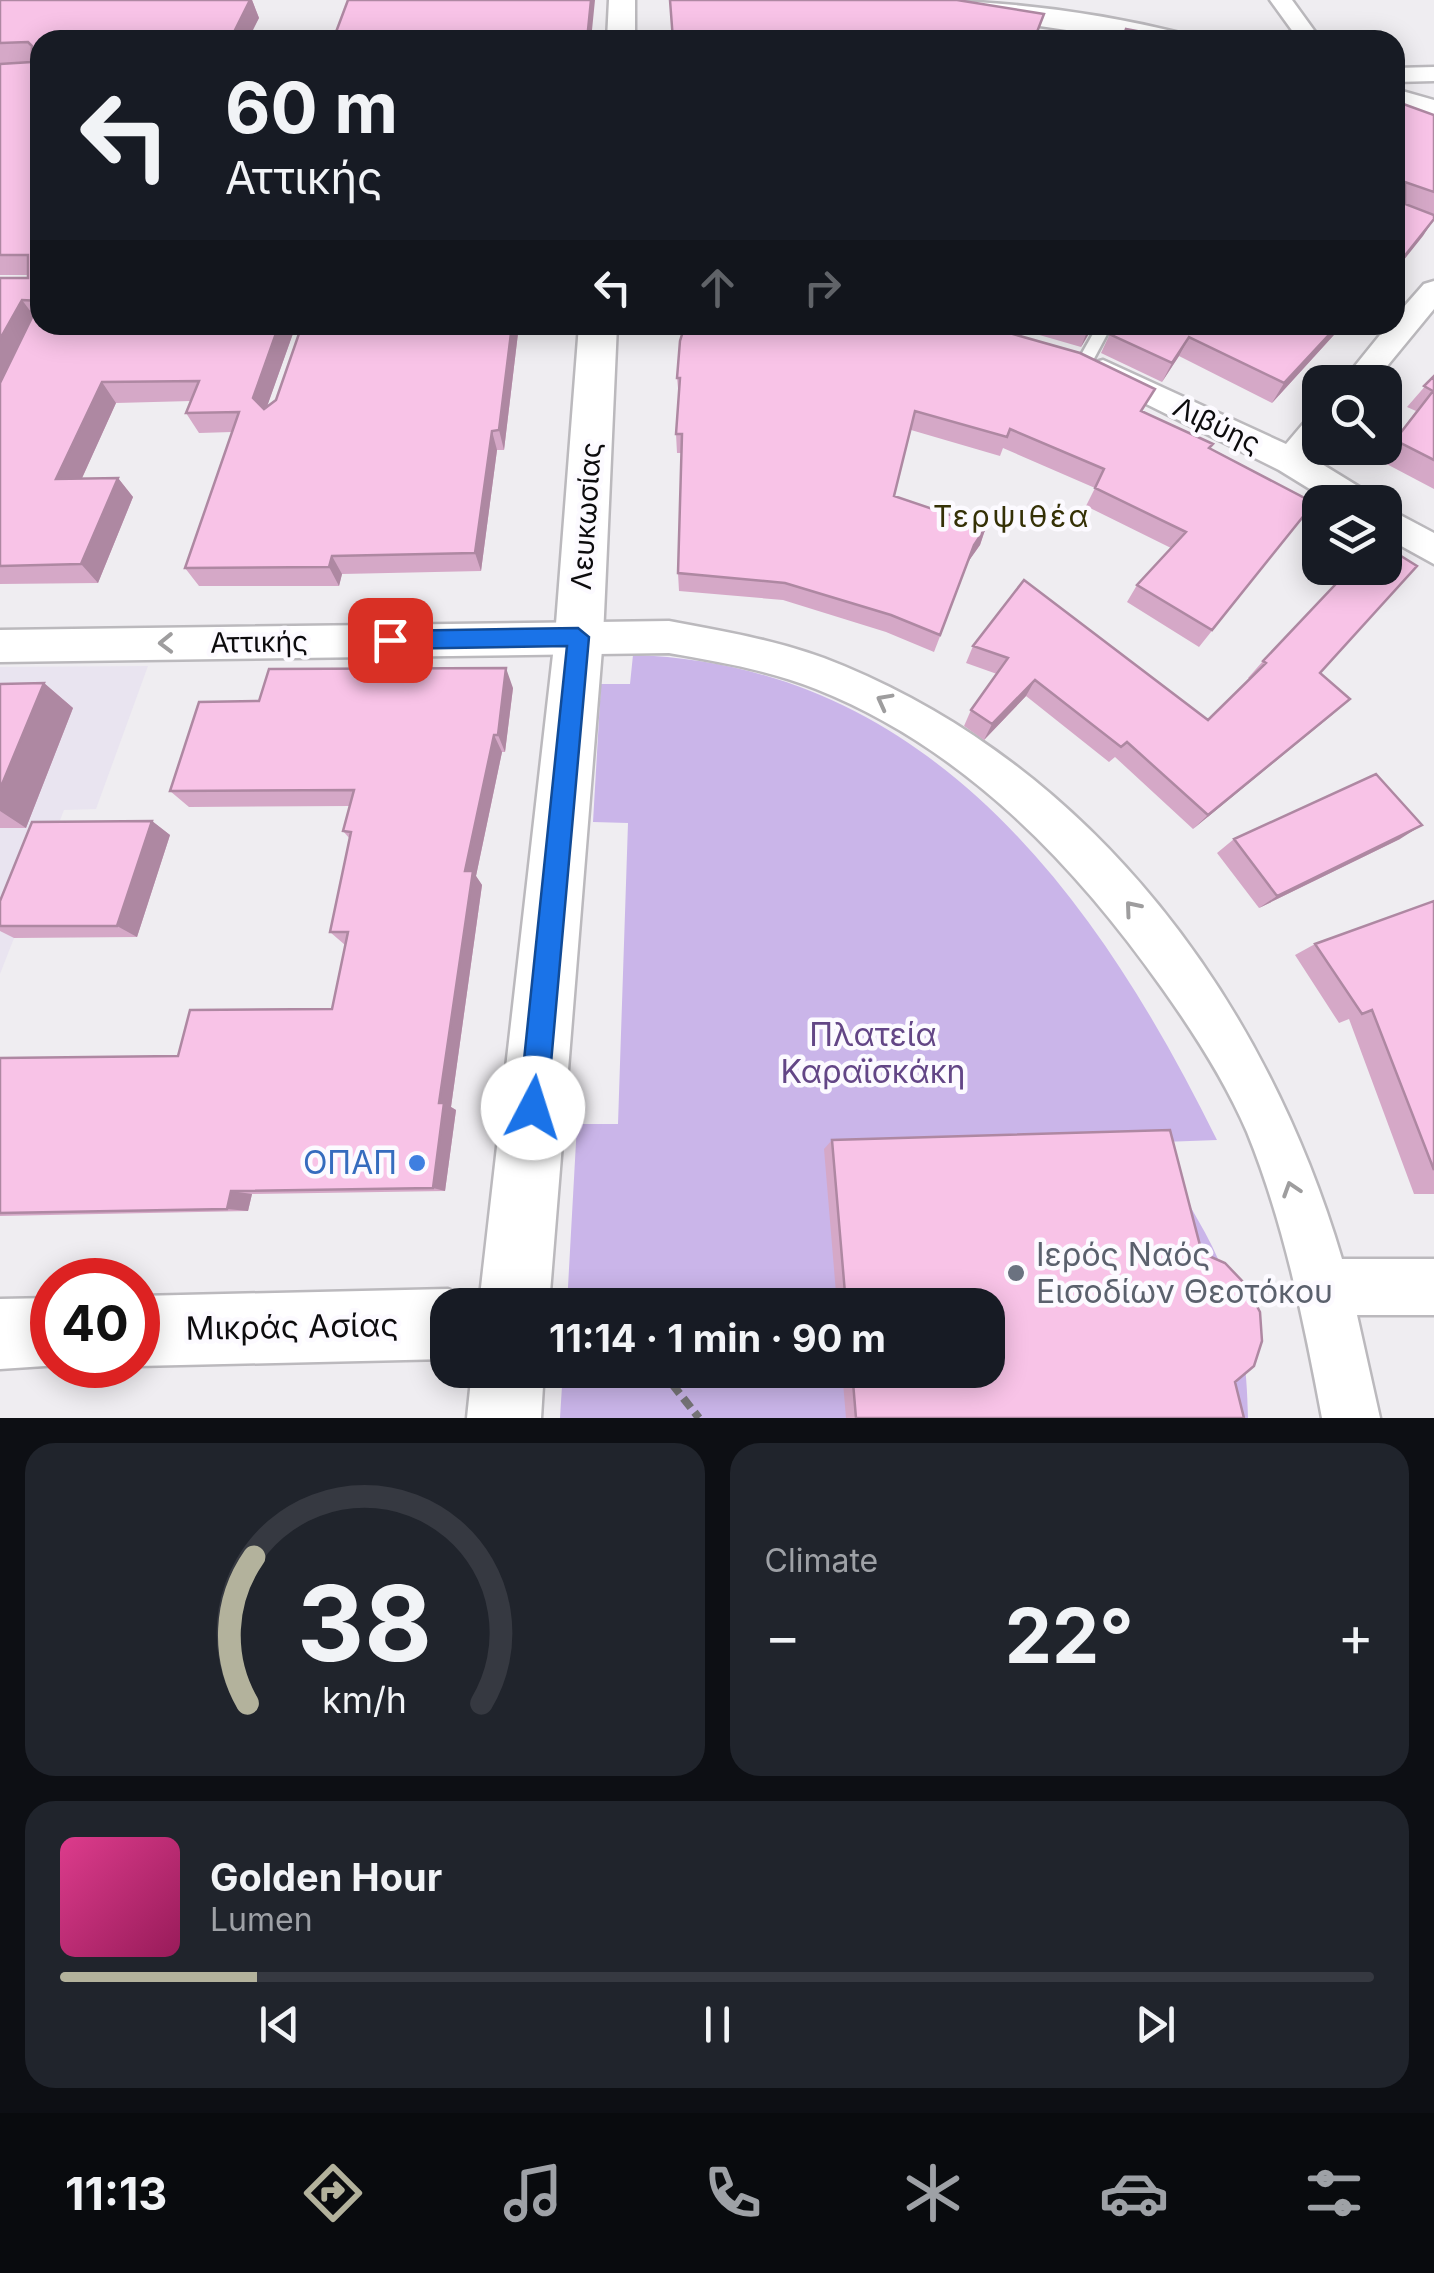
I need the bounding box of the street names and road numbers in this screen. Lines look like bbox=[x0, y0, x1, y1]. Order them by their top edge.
street label: Λιβύης bbox=[1168, 389, 1266, 461]
street label: Λευκωσίας bbox=[564, 441, 608, 591]
street label: Αττικής bbox=[210, 624, 308, 660]
street label: Μικράς Ασίας bbox=[185, 1305, 399, 1348]

